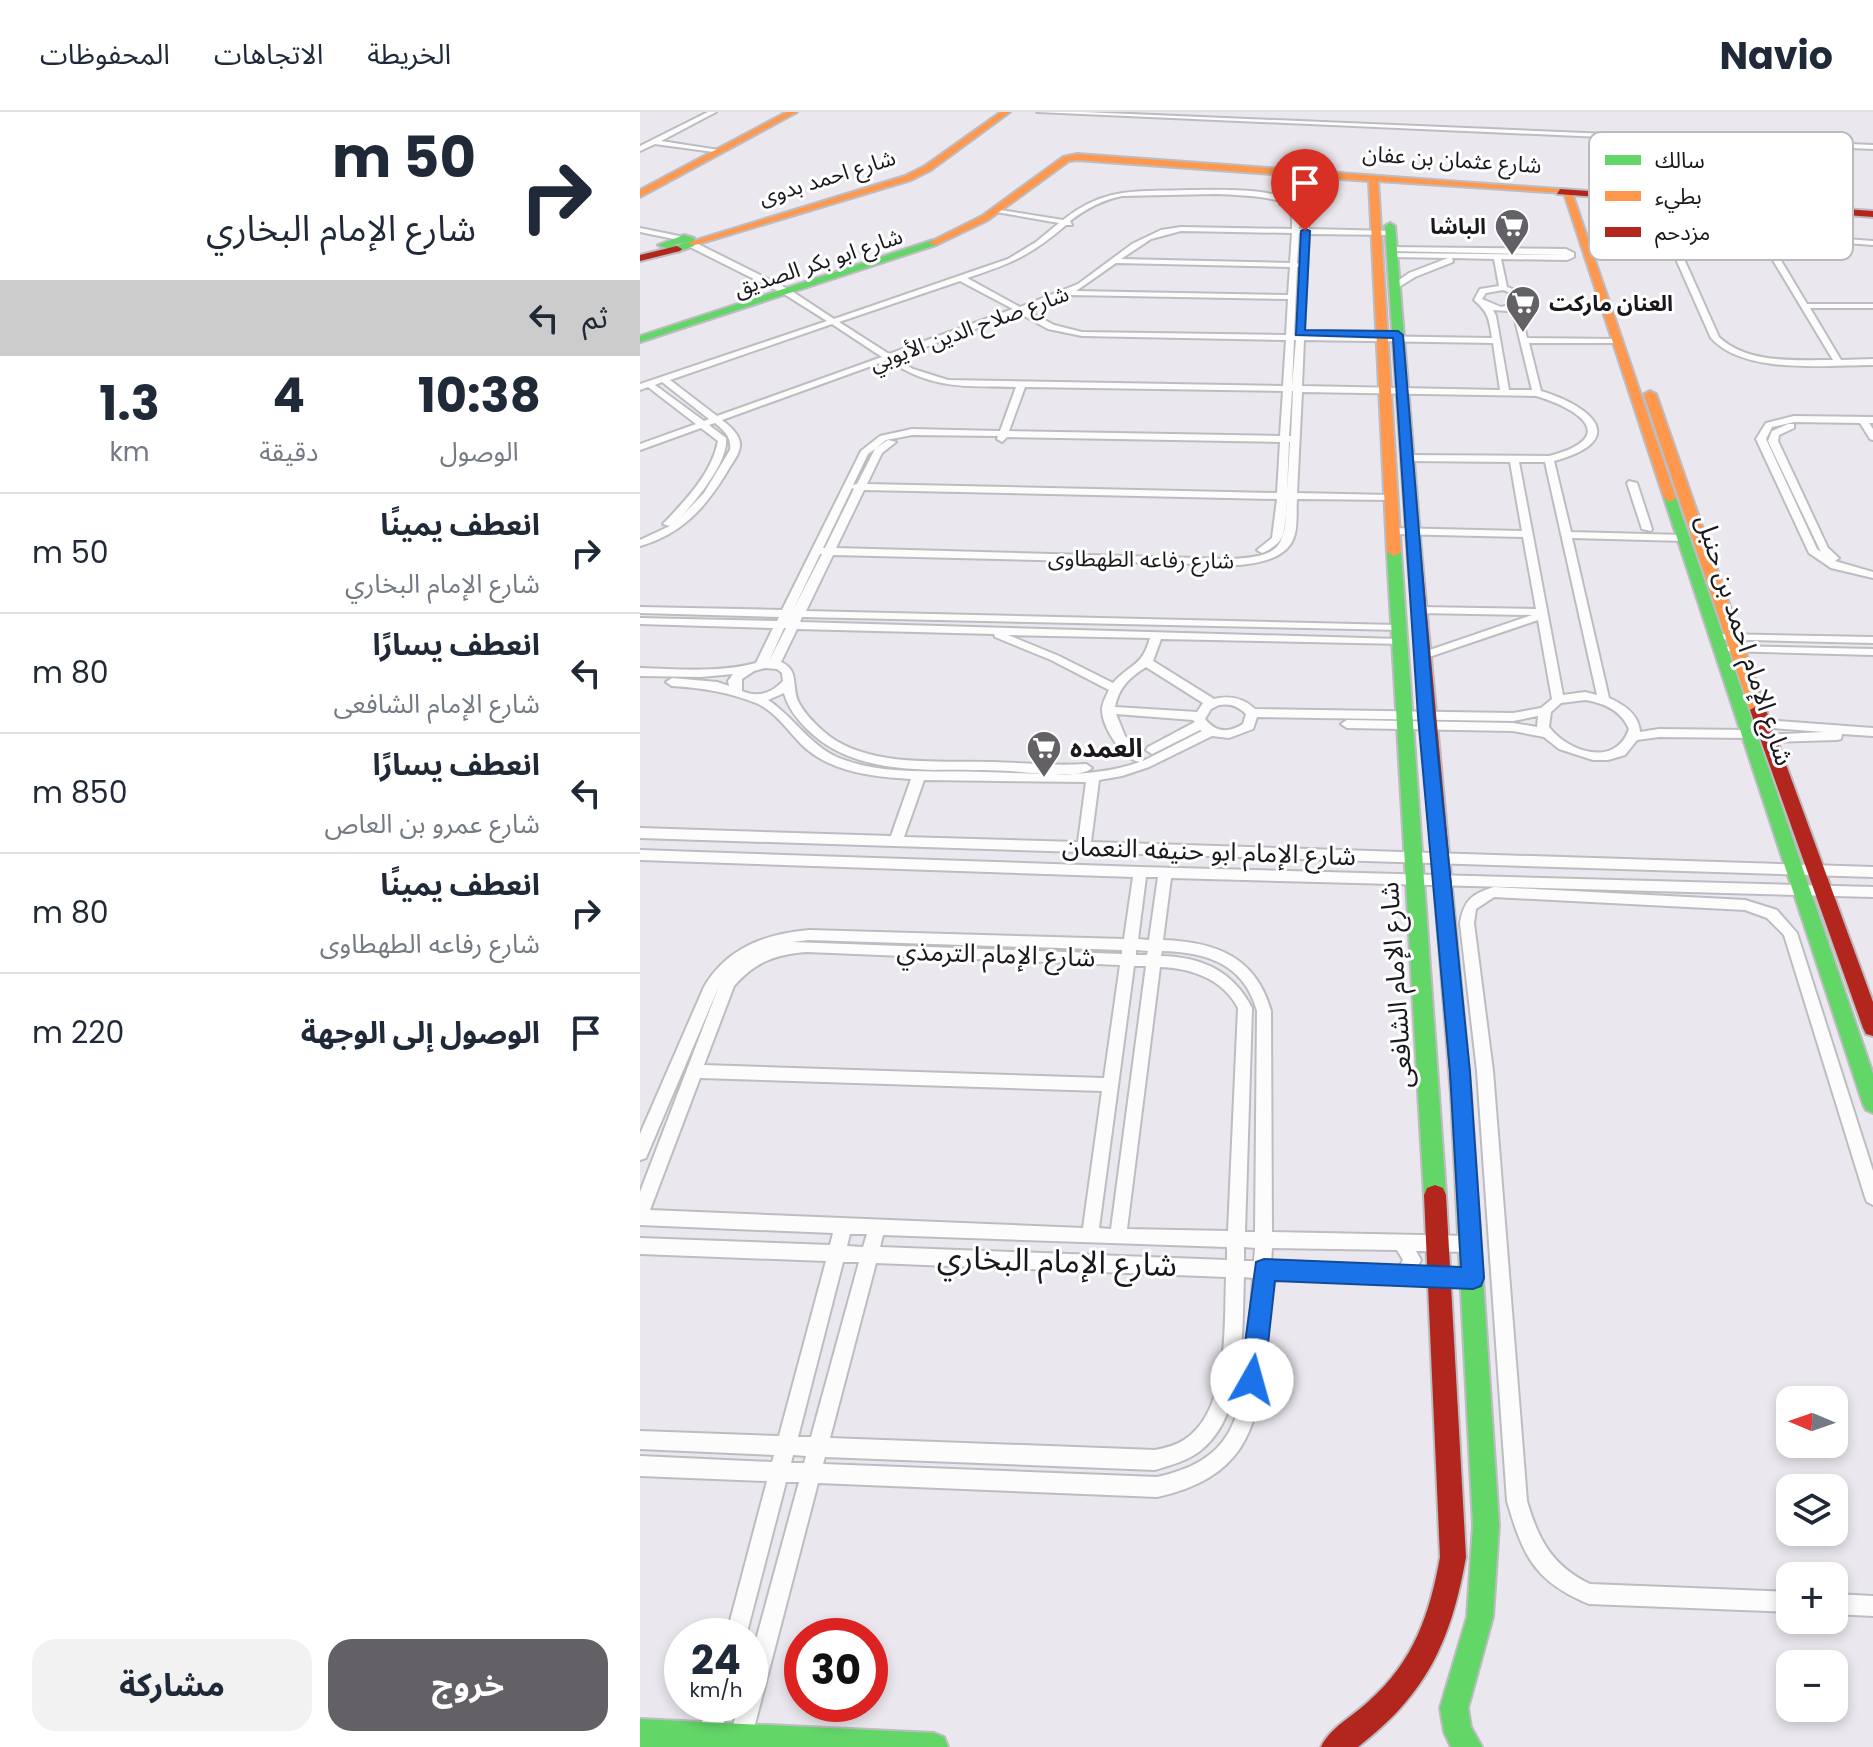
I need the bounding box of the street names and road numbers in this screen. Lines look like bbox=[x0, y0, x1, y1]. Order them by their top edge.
street label: شارع عثمان بن عفان bbox=[1361, 138, 1543, 182]
street label: شارع احمد بدوى bbox=[755, 142, 900, 214]
street label: شارع ابو بكر الصديق bbox=[730, 221, 907, 305]
street label: شارع صلاح الدين الأيوبي bbox=[865, 278, 1074, 380]
street label: شارع الإمام احمد بن حنبل bbox=[1685, 510, 1803, 771]
street label: شارع رفاعه الطهطاوى bbox=[1048, 542, 1234, 578]
street label: شارع الإمام ابو حنيفه النعمان bbox=[1061, 828, 1357, 876]
street label: شارع الإمام الشافعى bbox=[1371, 881, 1423, 1089]
street label: شارع الإمام الترمذي bbox=[896, 933, 1096, 977]
street label: شارع الإمام البخاري bbox=[936, 1234, 1178, 1290]

